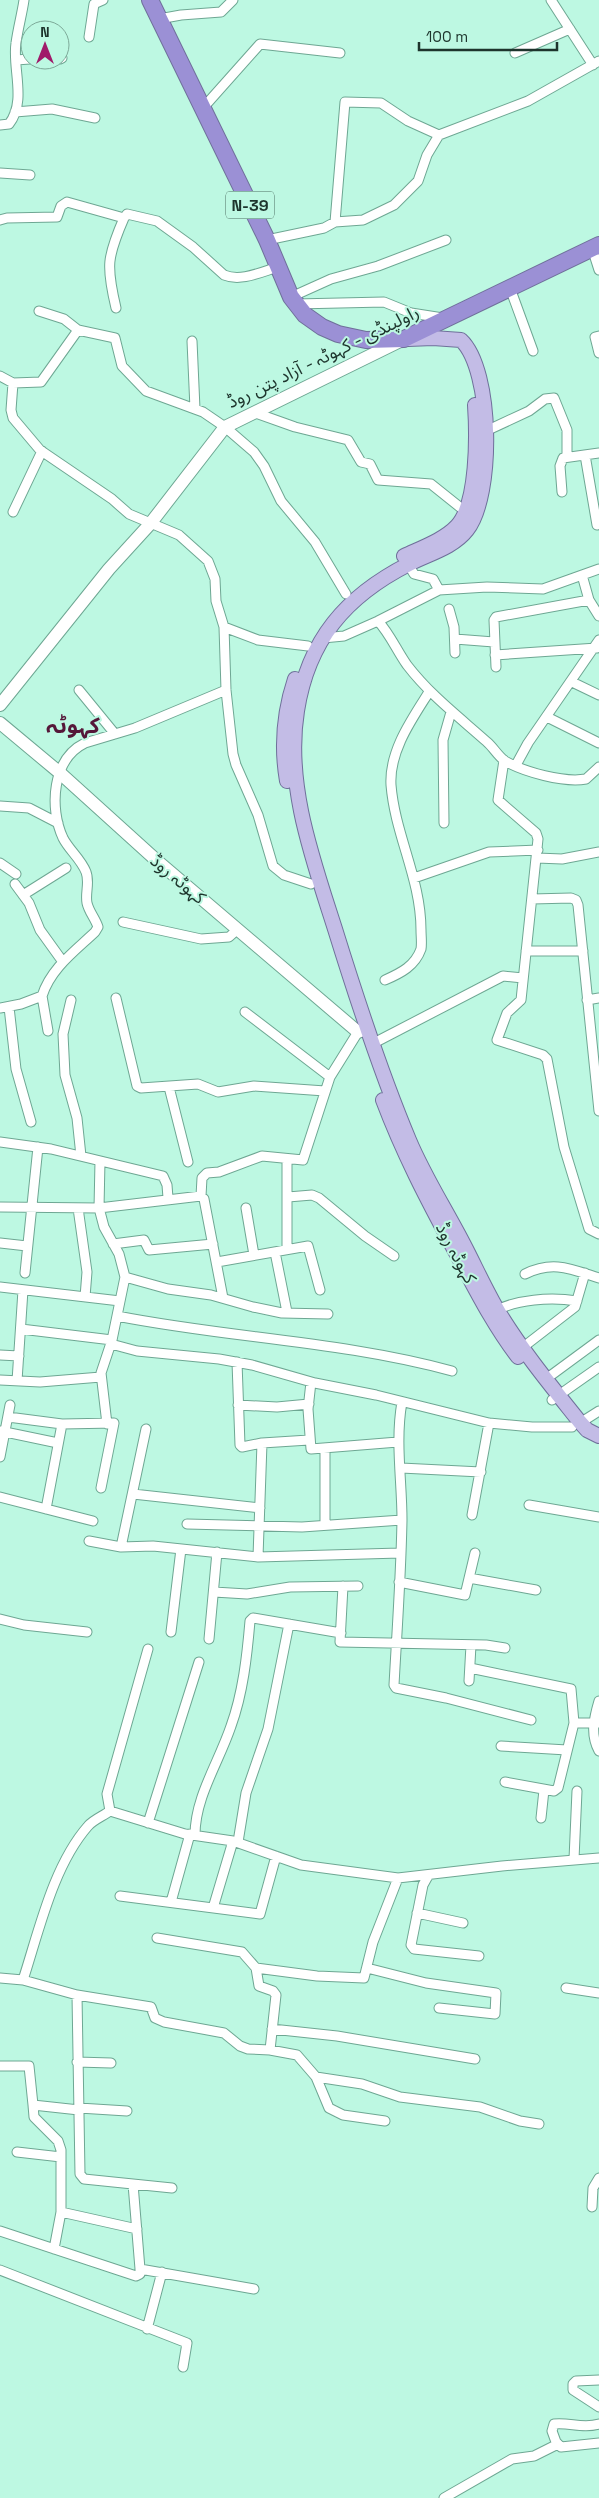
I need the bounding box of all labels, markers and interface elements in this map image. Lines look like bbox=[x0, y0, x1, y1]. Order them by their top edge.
north arrow bbox=[20, 20, 70, 70]
scale bar bbox=[419, 20, 556, 52]
text: N bbox=[40, 23, 50, 41]
text: 100 m bbox=[426, 27, 468, 46]
road number: N-39 bbox=[226, 192, 274, 218]
street label: راولپنڈی - کہوٹہ - آزاد پتن روڈ bbox=[223, 300, 423, 413]
district label: کہوٹہ bbox=[46, 711, 101, 739]
street label: کہوٹہ روڈ bbox=[146, 849, 211, 909]
street label: کہوٹہ روڈ bbox=[431, 1218, 482, 1288]

